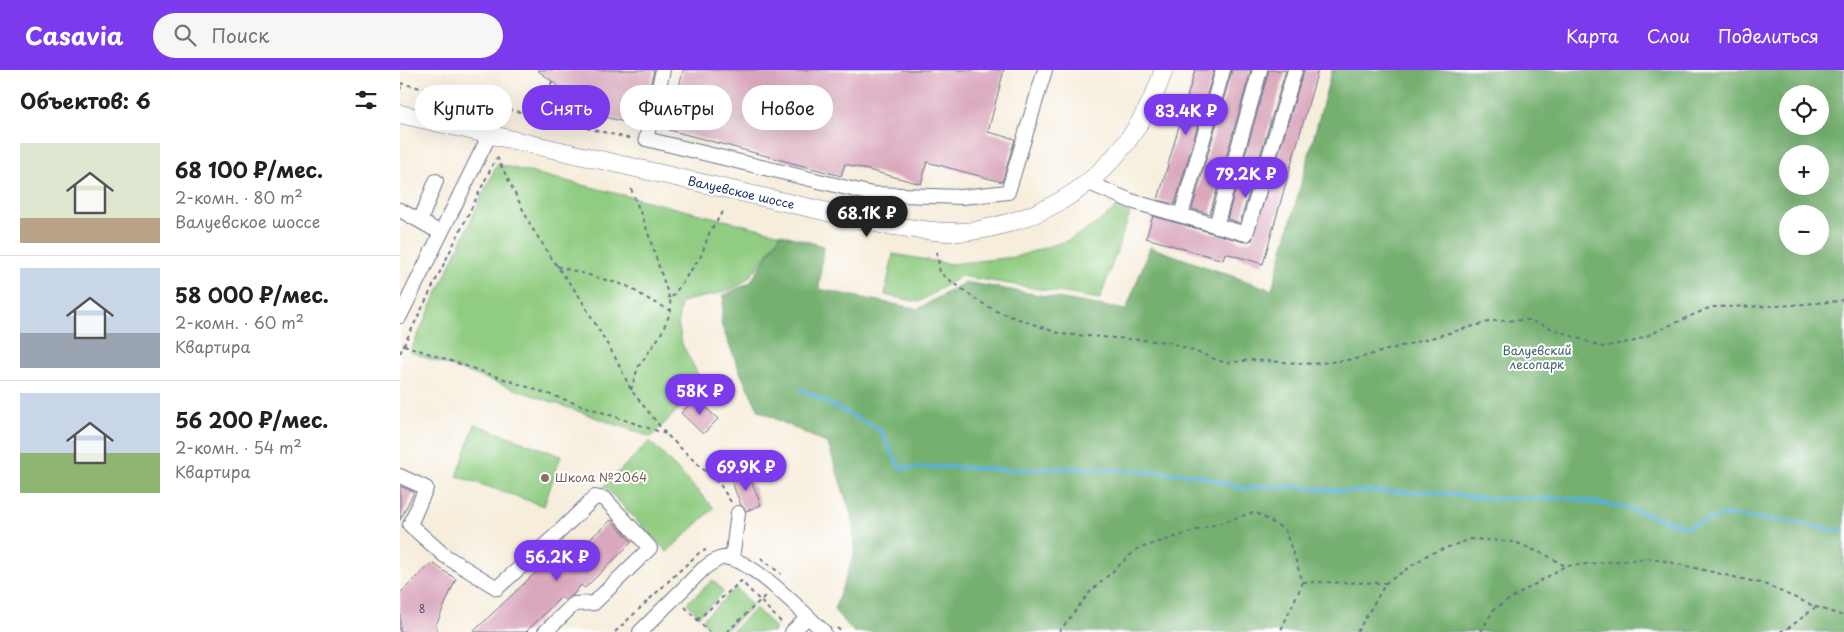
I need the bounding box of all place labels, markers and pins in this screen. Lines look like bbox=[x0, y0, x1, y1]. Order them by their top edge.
pin: 83.4K ₽ bbox=[1140, 93, 1232, 136]
pin: 79.2K ₽ bbox=[1200, 156, 1292, 199]
pin: 68.1K ₽ bbox=[821, 196, 913, 238]
pin: 58K ₽ bbox=[665, 374, 735, 416]
pin: 69.9K ₽ bbox=[700, 450, 792, 492]
place label: Школа №2064 bbox=[555, 468, 647, 486]
marker: Школа №2064 bbox=[539, 472, 551, 484]
pin: 56.2K ₽ bbox=[511, 540, 603, 582]

